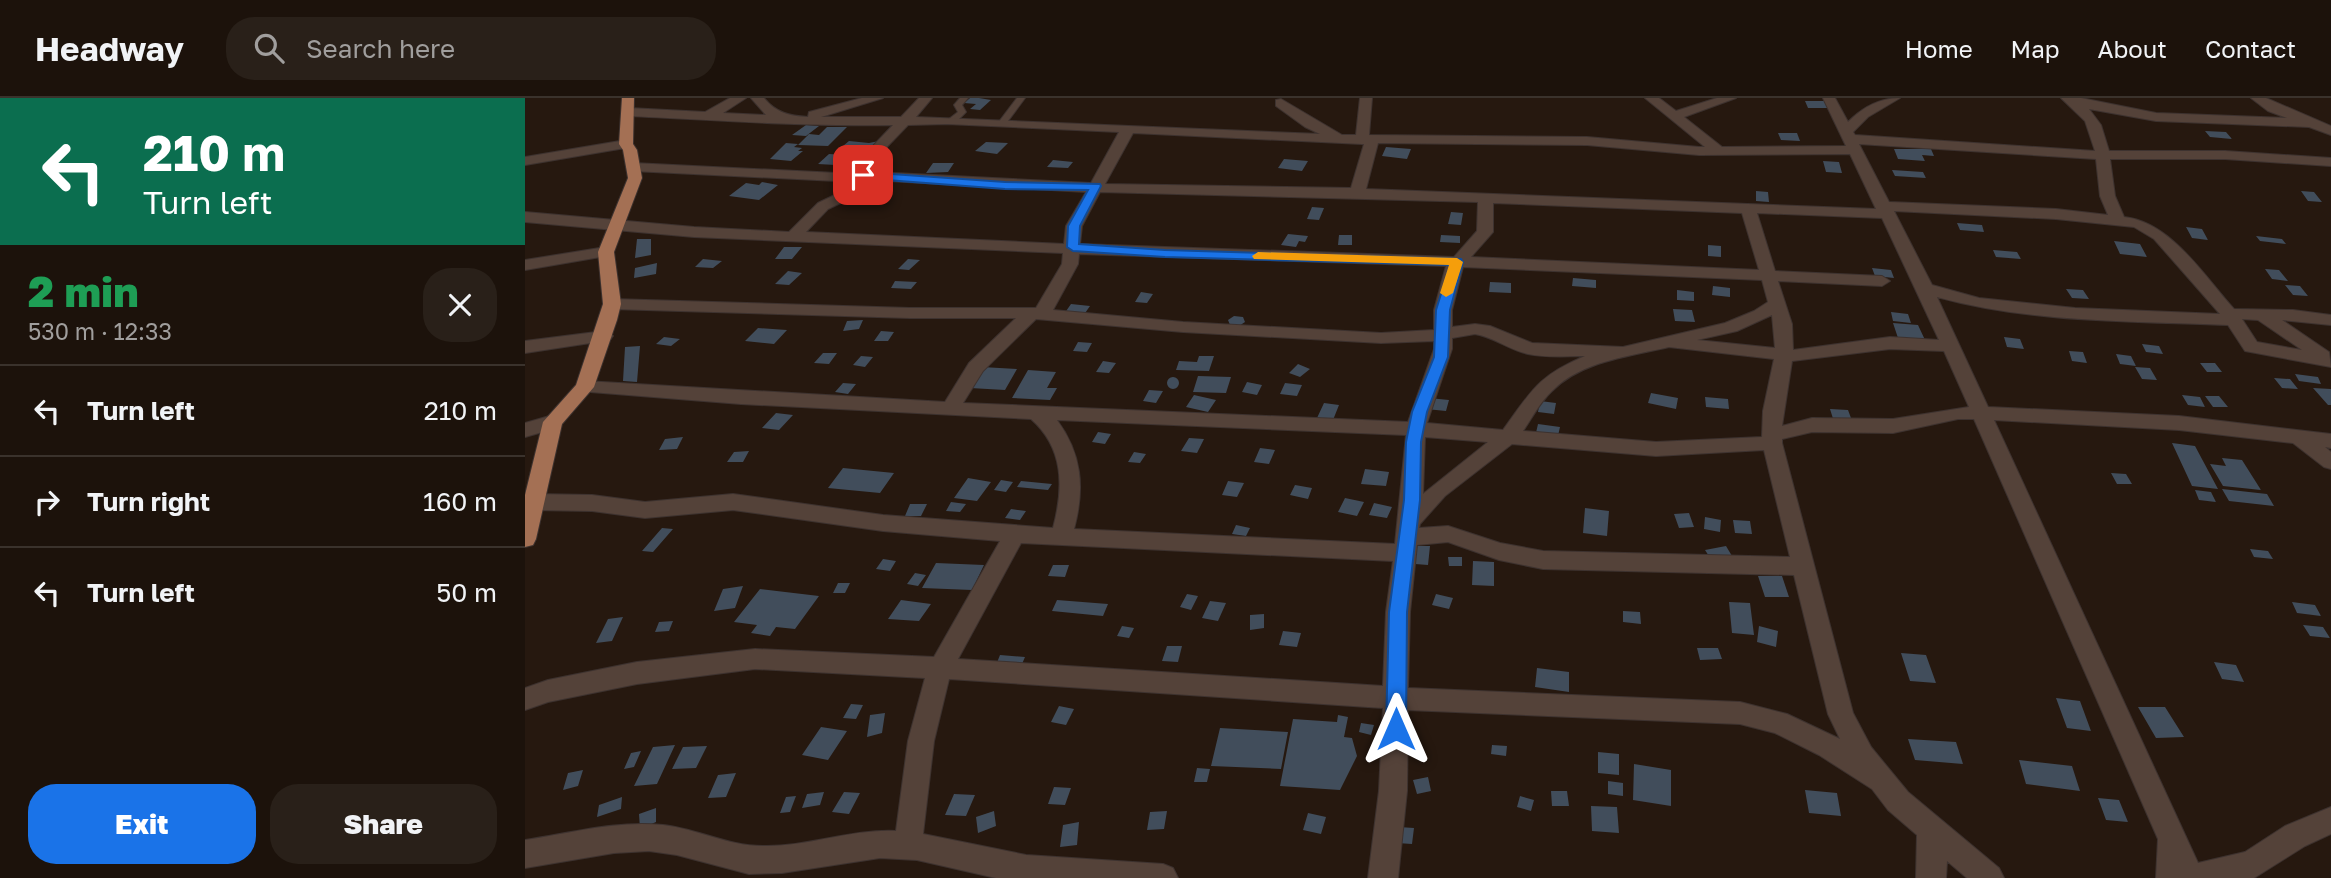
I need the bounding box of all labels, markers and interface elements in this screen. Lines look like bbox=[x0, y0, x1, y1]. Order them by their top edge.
search box bbox=[226, 17, 716, 80]
text: Headway bbox=[35, 29, 184, 68]
icon: search bbox=[250, 29, 288, 67]
text: Search here bbox=[306, 33, 455, 64]
text: Home bbox=[1905, 34, 1973, 63]
text: Map bbox=[2011, 34, 2060, 63]
text: About bbox=[2098, 34, 2167, 63]
text: Contact bbox=[2205, 34, 2296, 63]
text: 210 m bbox=[143, 123, 285, 182]
icon: left bbox=[28, 126, 119, 217]
pin bbox=[833, 145, 893, 205]
icon: arrive bbox=[844, 156, 882, 194]
text: Turn left bbox=[143, 183, 272, 221]
text: 2 min bbox=[28, 266, 139, 316]
button: close bbox=[423, 268, 497, 342]
text: 530 m · 12:33 bbox=[28, 317, 172, 345]
icon: left bbox=[28, 392, 66, 430]
text: Turn left bbox=[87, 395, 195, 426]
text: 210 m bbox=[424, 395, 497, 426]
icon: right bbox=[28, 483, 66, 521]
text: Turn right bbox=[87, 486, 210, 517]
text: 160 m bbox=[423, 486, 497, 517]
icon: left bbox=[28, 574, 66, 612]
text: Turn left bbox=[87, 577, 195, 608]
text: 50 m bbox=[436, 577, 497, 608]
position arrow bbox=[1359, 692, 1433, 766]
button: Exit bbox=[28, 784, 256, 864]
button: Share bbox=[270, 784, 497, 864]

